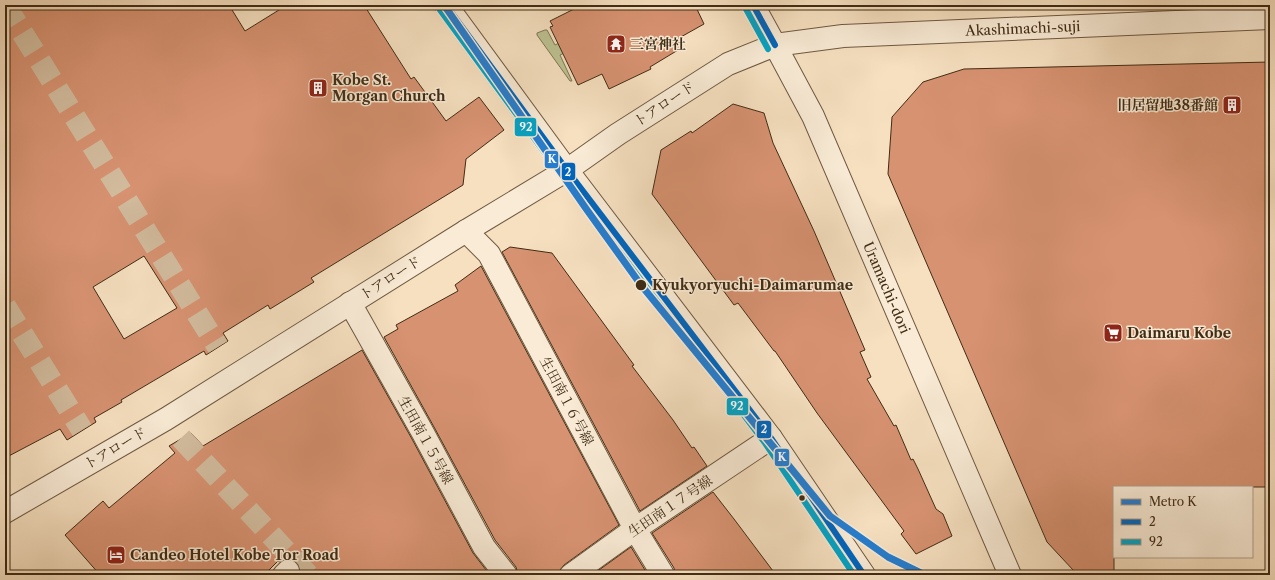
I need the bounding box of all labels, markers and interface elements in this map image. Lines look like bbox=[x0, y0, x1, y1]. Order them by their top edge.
street label: Akashimachi-suji bbox=[964, 17, 1081, 40]
temple icon: 三宮神社 bbox=[605, 33, 627, 55]
place label: 三宮神社 bbox=[630, 35, 686, 53]
place label: Kobe St. Morgan Church bbox=[332, 71, 446, 105]
building icon: Kobe St. Morgan Church bbox=[307, 77, 329, 99]
street label: トアロード bbox=[630, 78, 698, 130]
building icon: 旧居留地38番館 bbox=[1221, 94, 1243, 116]
place label: 旧居留地38番館 bbox=[1117, 96, 1218, 114]
line badge: 92 bbox=[514, 117, 537, 137]
text: 92 bbox=[519, 120, 533, 134]
line badge: K bbox=[544, 150, 559, 169]
text: K bbox=[548, 152, 558, 166]
line badge: 2 bbox=[561, 162, 576, 181]
text: 2 bbox=[565, 165, 572, 179]
street label: Uramachi-dori bbox=[859, 239, 914, 336]
street label: トアロード bbox=[356, 252, 424, 304]
place label: Kyukyoryuchi-Daimarumae bbox=[652, 276, 853, 294]
marker: Kyukyoryuchi-Daimarumae bbox=[634, 278, 648, 292]
supermarket icon: Daimaru Kobe bbox=[1102, 322, 1124, 344]
place label: Daimaru Kobe bbox=[1127, 324, 1231, 342]
street label: 生田南１６号線 bbox=[536, 354, 598, 448]
street label: 生田南１５号線 bbox=[394, 393, 458, 487]
line badge: 92 bbox=[726, 397, 749, 416]
text: 92 bbox=[730, 399, 744, 413]
line badge: 2 bbox=[756, 420, 772, 439]
text: 2 bbox=[761, 422, 768, 436]
street label: トアロード bbox=[80, 423, 150, 473]
line badge: K bbox=[774, 448, 790, 467]
text: K bbox=[778, 450, 788, 464]
street label: 生田南１７号線 bbox=[624, 471, 716, 541]
legend bbox=[1113, 486, 1253, 558]
unlabelled marker bbox=[797, 493, 807, 503]
text: Metro K bbox=[1149, 494, 1197, 509]
text: 2 bbox=[1149, 514, 1156, 529]
text: 92 bbox=[1149, 534, 1163, 549]
hotel icon: Candeo Hotel Kobe Tor Road bbox=[105, 544, 127, 566]
place label: Candeo Hotel Kobe Tor Road bbox=[130, 546, 340, 564]

